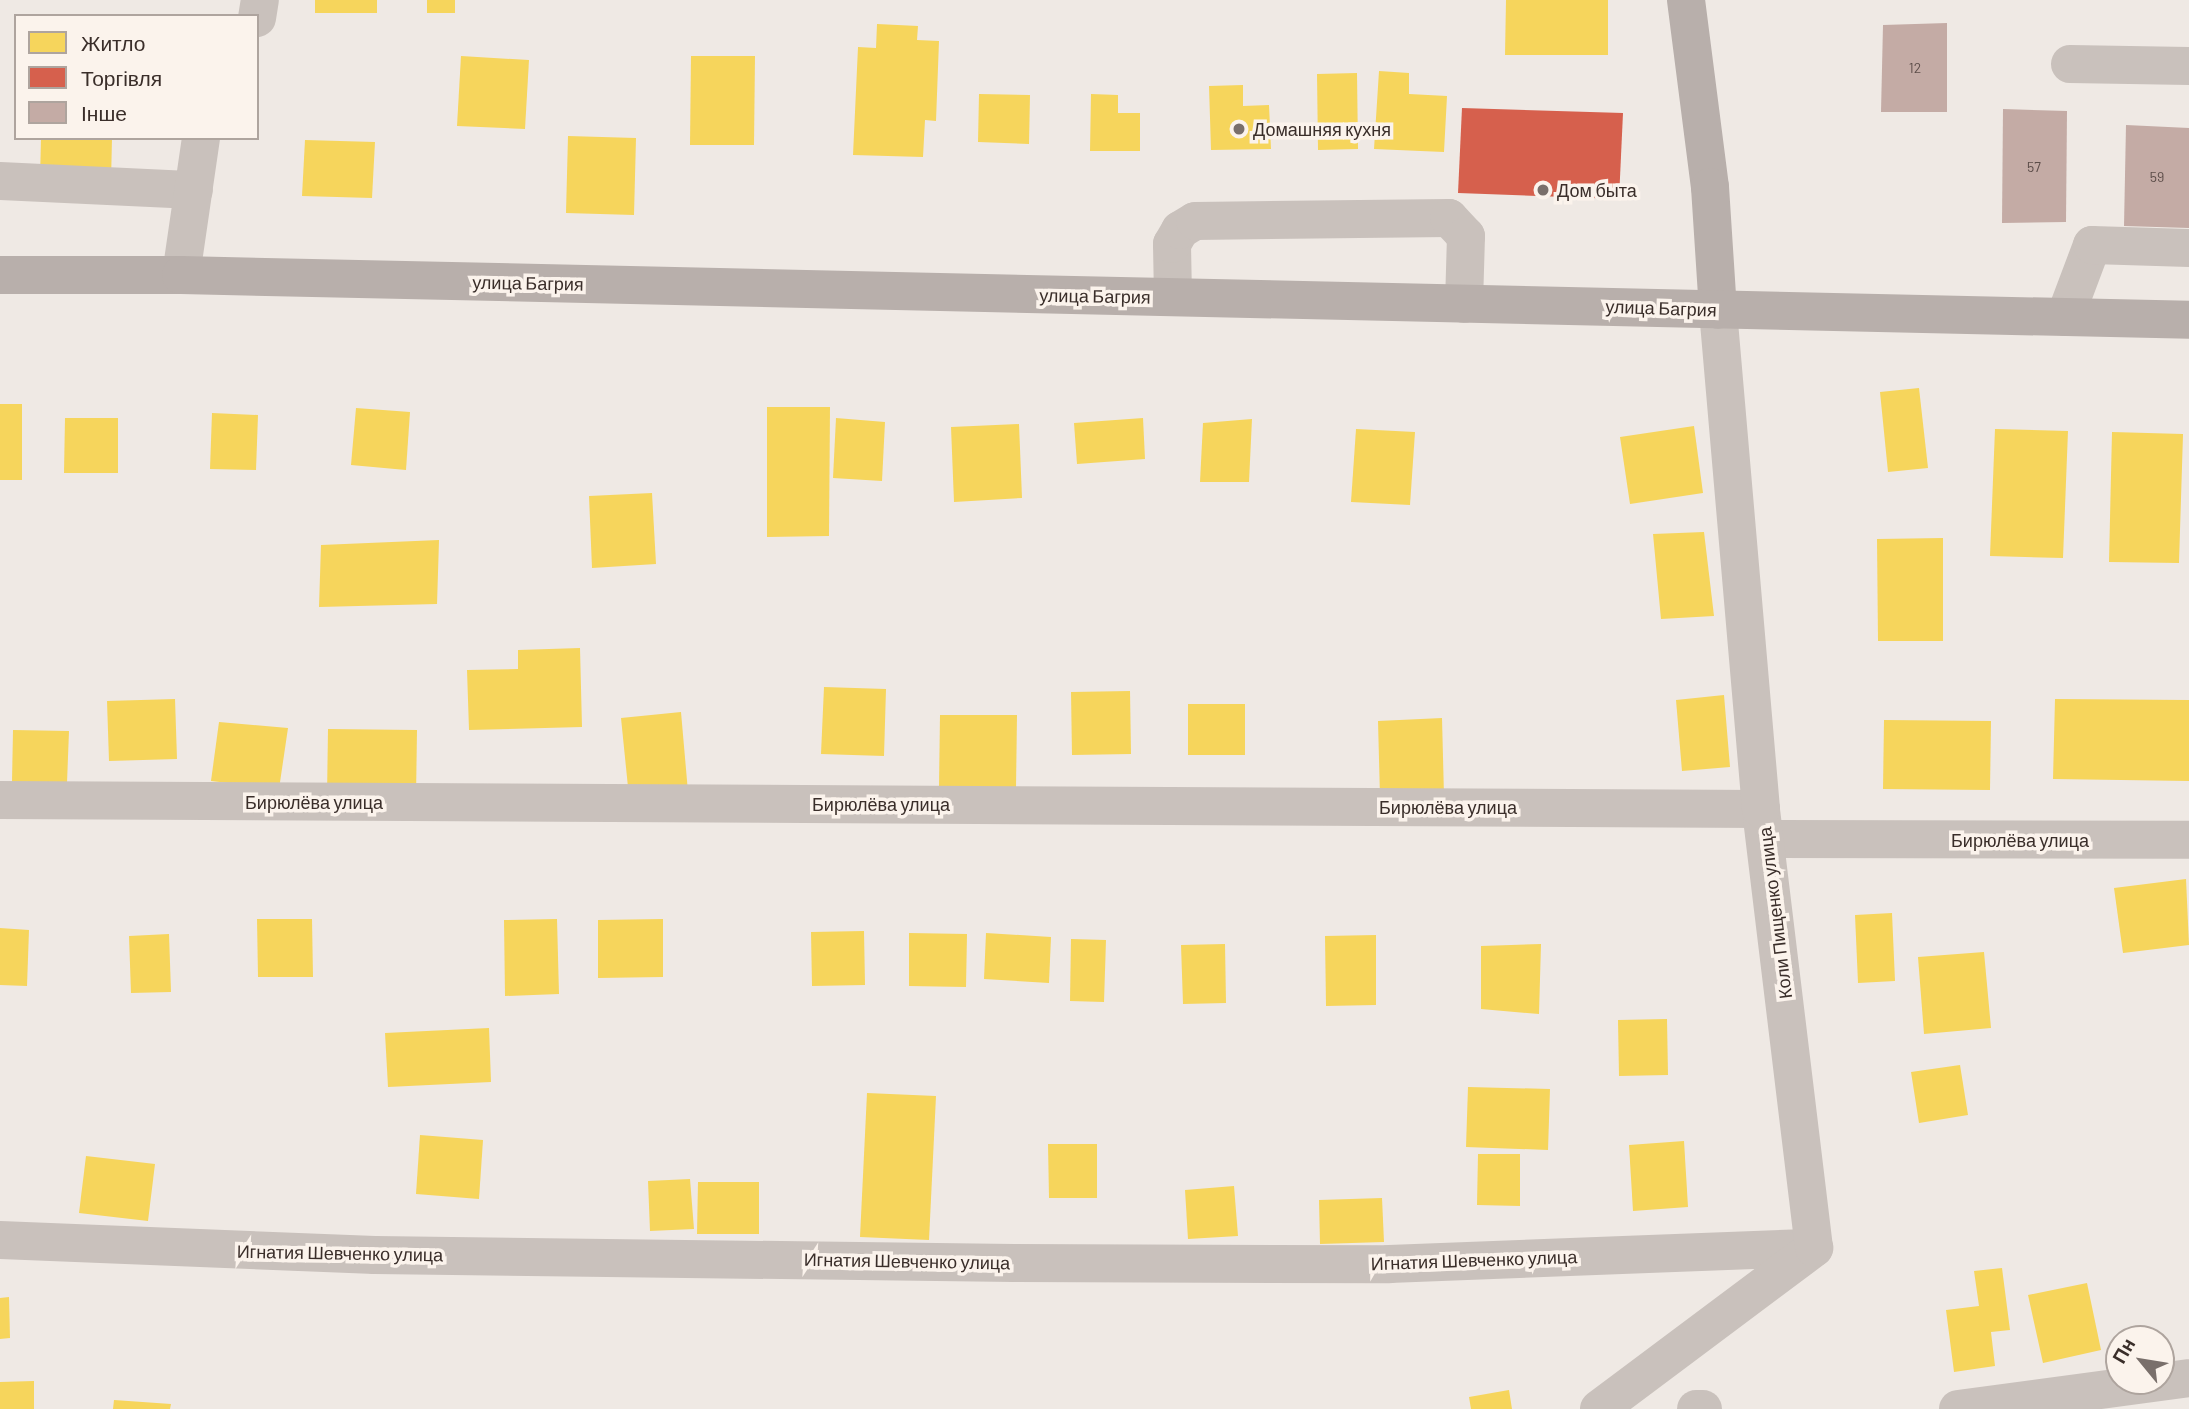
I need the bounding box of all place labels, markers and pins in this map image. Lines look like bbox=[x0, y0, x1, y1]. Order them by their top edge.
place label: Домашняя кухня bbox=[1253, 118, 1391, 140]
marker: Домашняя кухня bbox=[1231, 121, 1247, 137]
place label: Дом быта bbox=[1557, 179, 1637, 201]
marker: Дом быта bbox=[1535, 182, 1551, 198]

